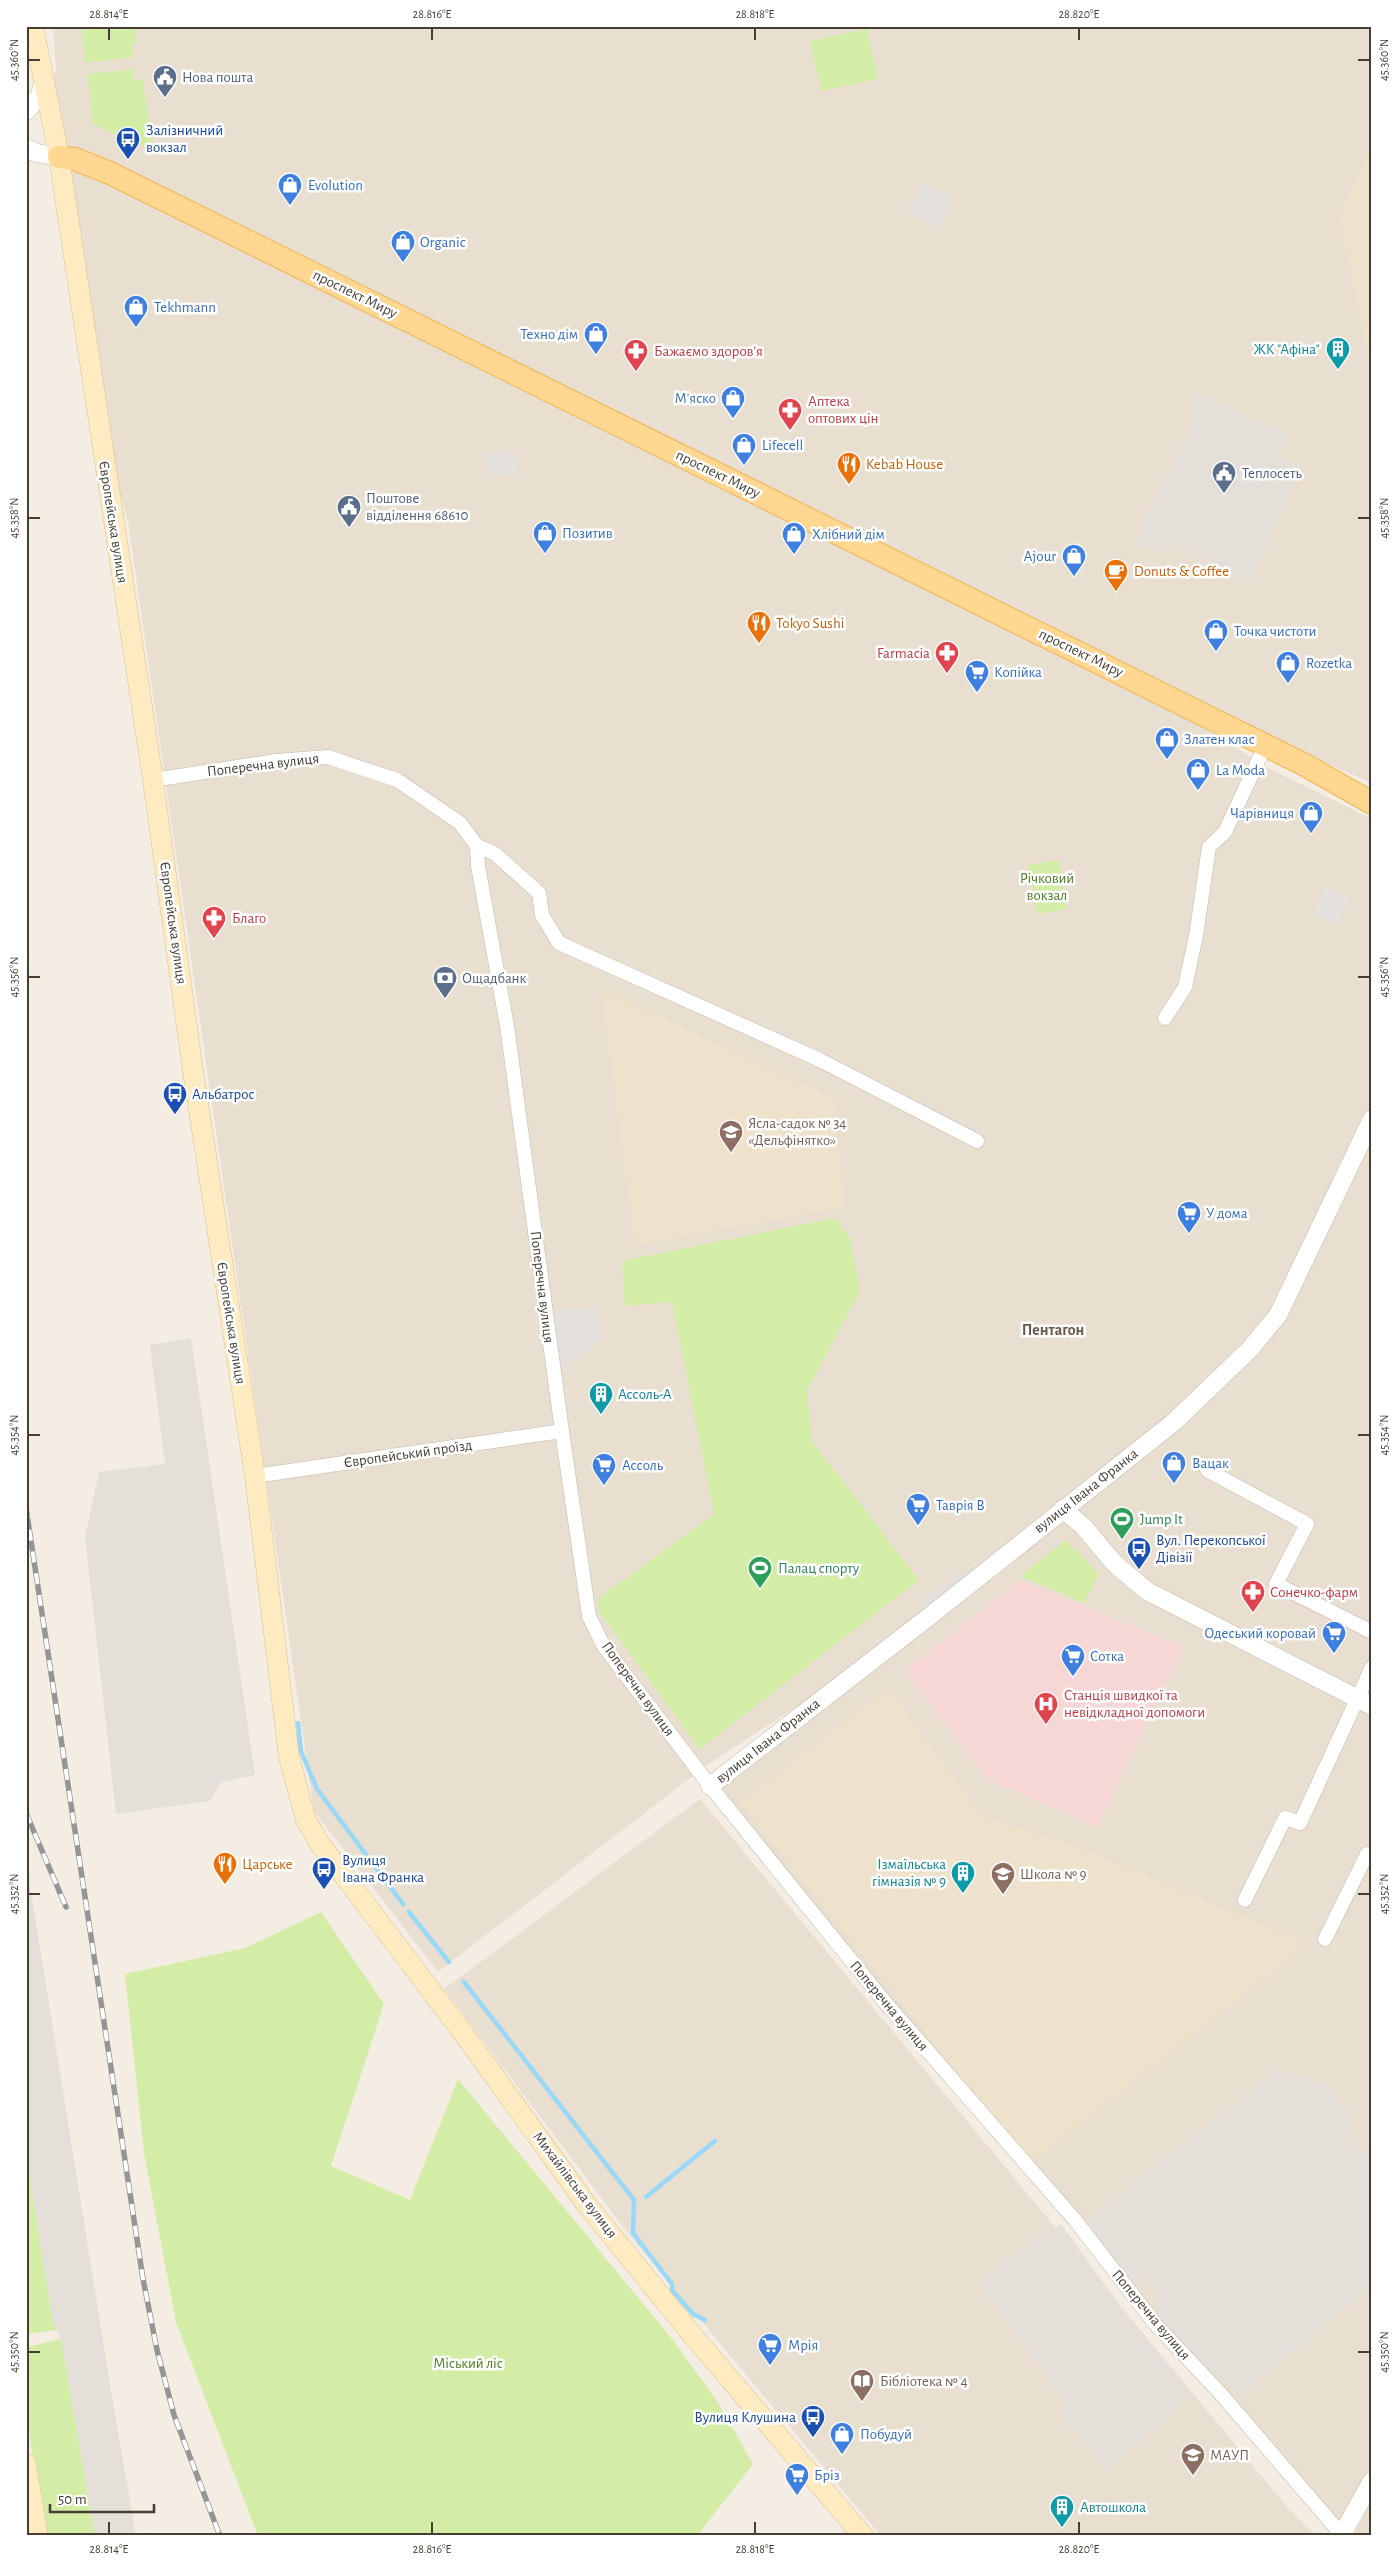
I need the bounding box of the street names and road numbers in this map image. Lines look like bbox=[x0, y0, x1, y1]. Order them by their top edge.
street label: проспект Миру bbox=[310, 267, 400, 321]
street label: проспект Миру bbox=[673, 447, 763, 501]
street label: Європейська вулиця bbox=[96, 460, 130, 584]
street label: проспект Миру bbox=[1036, 626, 1126, 680]
street label: Поперечна вулиця bbox=[206, 751, 320, 779]
street label: Європейська вулиця bbox=[157, 861, 189, 985]
street label: Поперечна вулиця bbox=[528, 1230, 556, 1344]
street label: Європейська вулиця bbox=[214, 1261, 248, 1385]
street label: Європейський проїзд bbox=[343, 1438, 473, 1470]
street label: вулиця Івана Франка bbox=[1031, 1446, 1141, 1536]
street label: Поперечна вулиця bbox=[599, 1639, 677, 1739]
street label: вулиця Івана Франка bbox=[713, 1696, 823, 1786]
street label: Поперечна вулиця bbox=[847, 1958, 931, 2054]
street label: Михайлівська вулиця bbox=[530, 2129, 620, 2241]
street label: Поперечна вулиця bbox=[1109, 2267, 1193, 2363]

